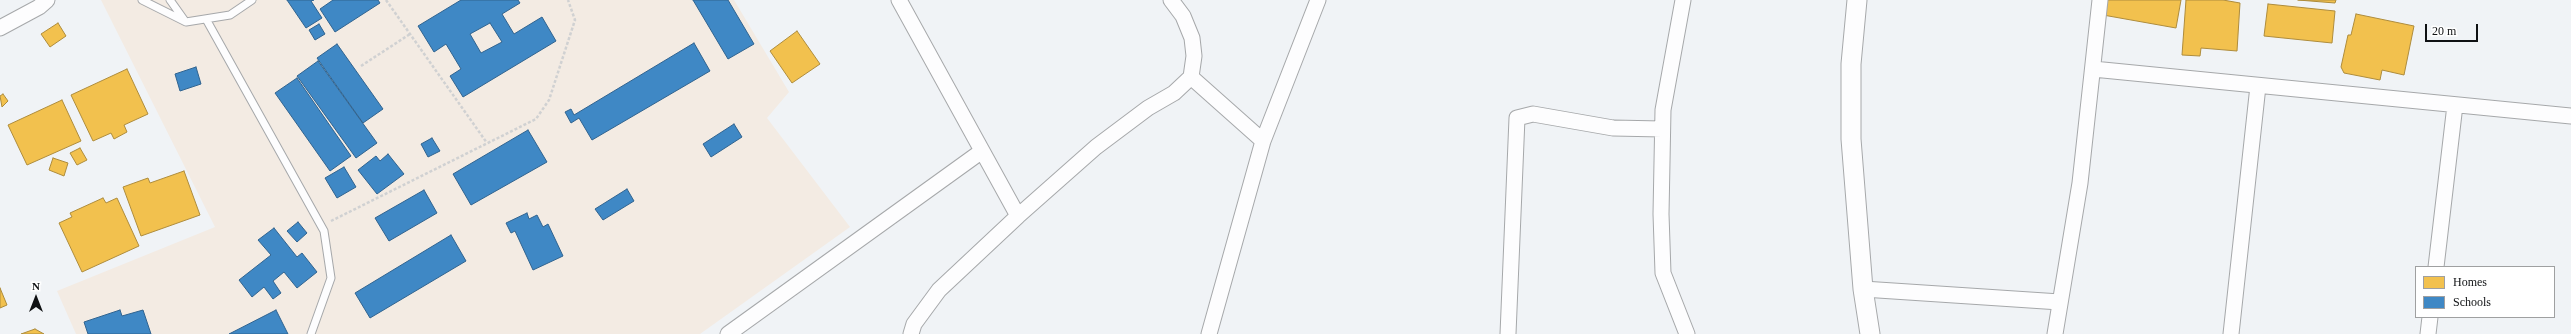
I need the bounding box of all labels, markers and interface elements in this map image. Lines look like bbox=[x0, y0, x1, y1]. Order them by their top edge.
scale bar bbox=[2427, 16, 2480, 42]
text: 20 m bbox=[2432, 24, 2456, 38]
legend bbox=[2415, 266, 2555, 318]
text: Homes bbox=[2453, 275, 2487, 289]
north arrow bbox=[16, 278, 56, 318]
text: N bbox=[32, 280, 40, 292]
text: Schools bbox=[2453, 295, 2491, 309]

